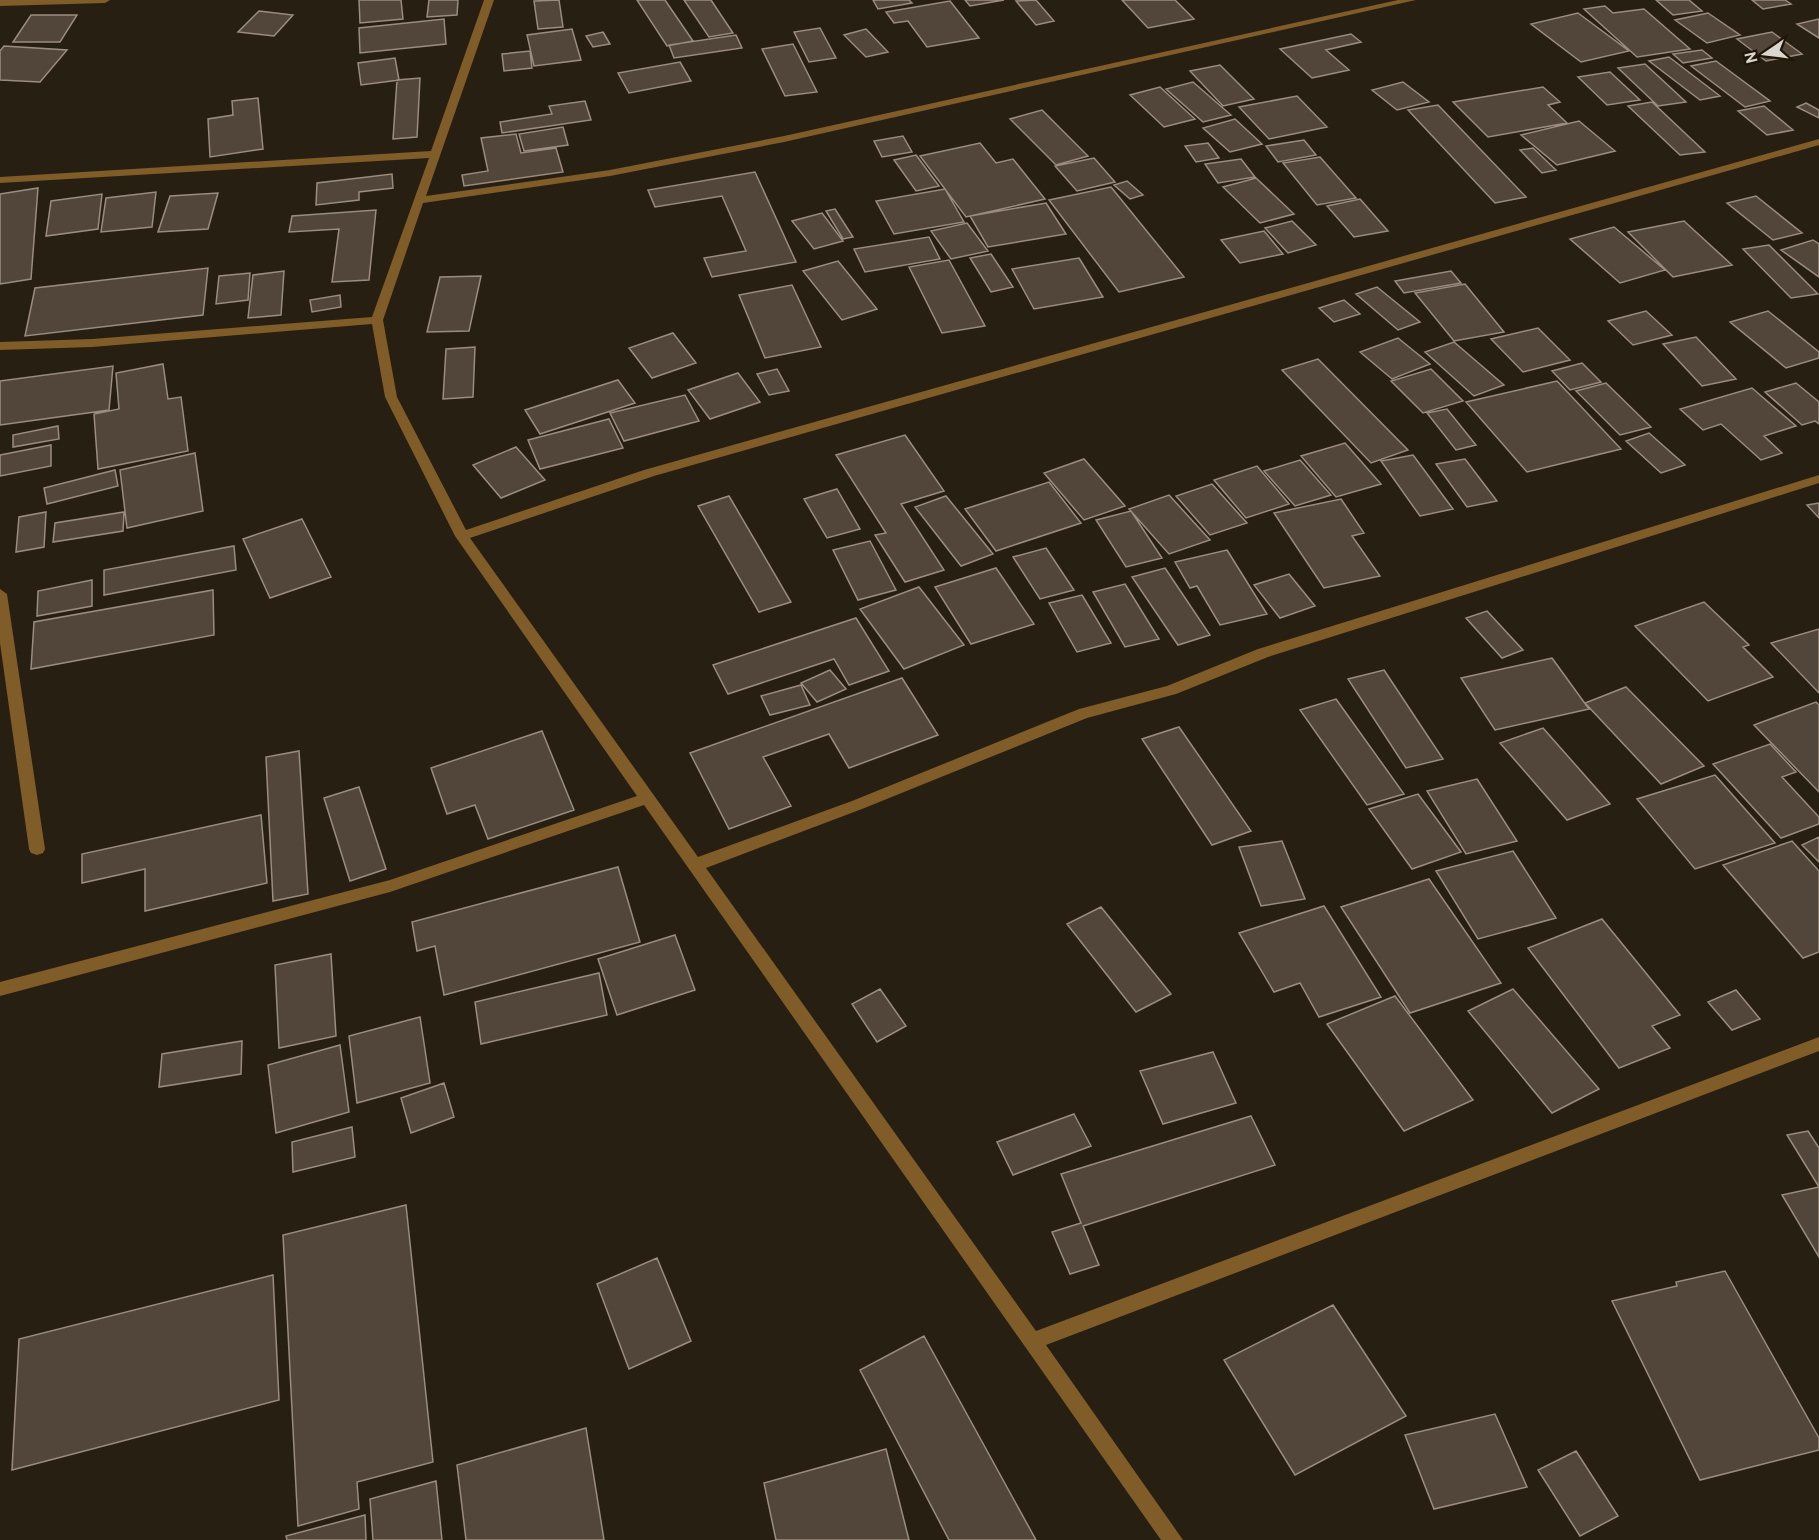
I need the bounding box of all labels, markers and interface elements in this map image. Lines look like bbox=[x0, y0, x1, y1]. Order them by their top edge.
north arrow bbox=[1735, 24, 1795, 84]
text: N bbox=[1741, 49, 1763, 65]

